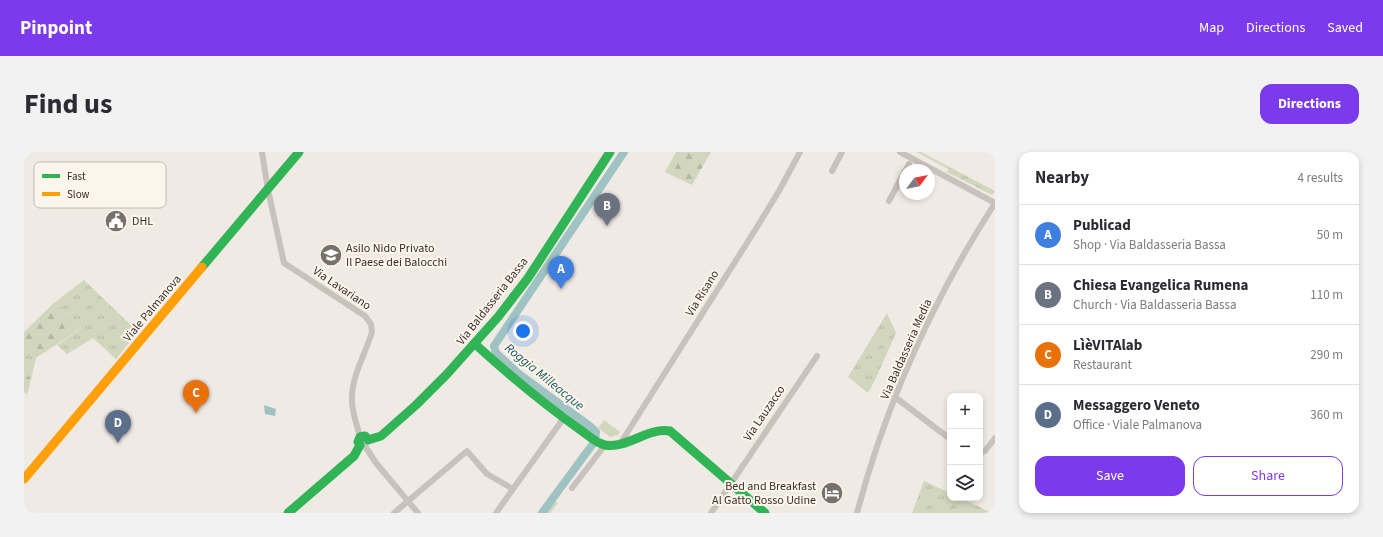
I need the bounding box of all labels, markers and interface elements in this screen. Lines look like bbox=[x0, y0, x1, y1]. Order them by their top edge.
text: Pinpoint bbox=[20, 15, 92, 42]
text: Map bbox=[1199, 18, 1224, 38]
text: Directions bbox=[1246, 18, 1305, 38]
text: Saved bbox=[1327, 18, 1363, 38]
text: Find us bbox=[24, 84, 112, 124]
button: Directions bbox=[1260, 84, 1359, 124]
legend bbox=[34, 162, 166, 208]
north arrow bbox=[899, 164, 935, 200]
text: Nearby bbox=[1035, 166, 1089, 190]
text: Fast bbox=[67, 169, 86, 184]
text: 4 results bbox=[1298, 169, 1343, 187]
text: Slow bbox=[67, 187, 90, 202]
pin: B bbox=[594, 193, 620, 226]
public building icon: DHL bbox=[103, 208, 129, 234]
place label: DHL bbox=[132, 213, 153, 230]
text: Publicad bbox=[1073, 215, 1131, 236]
text: A bbox=[1044, 226, 1052, 244]
text: 50 m bbox=[1317, 226, 1343, 244]
text: Shop · Via Baldasseria Bassa bbox=[1073, 236, 1226, 254]
place label: Asilo Nido Privato Il Paese dei Balocchi bbox=[346, 240, 447, 271]
school or university icon: Asilo Nido Privato Il Paese dei Balocchi bbox=[318, 242, 344, 268]
street label: Via Baldasseria Bassa bbox=[453, 254, 532, 349]
pin: A bbox=[548, 256, 574, 289]
street label: Via Lavariano bbox=[309, 263, 374, 314]
street label: Via Risano bbox=[682, 267, 723, 320]
street label: Viale Palmanova bbox=[119, 271, 185, 345]
text: Chiesa Evangelica Rumena bbox=[1073, 275, 1248, 296]
text: B bbox=[1044, 286, 1052, 304]
text: 110 m bbox=[1310, 286, 1343, 304]
street label: Via Baldasseria Media bbox=[877, 296, 936, 402]
text: Church · Via Baldasseria Bassa bbox=[1073, 296, 1237, 314]
your location bbox=[513, 321, 533, 341]
text: LìèVITAlab bbox=[1073, 335, 1142, 356]
water label: Roggia Milleacque bbox=[501, 339, 588, 414]
text: C bbox=[1044, 346, 1052, 364]
text: 290 m bbox=[1310, 346, 1343, 364]
text: Restaurant bbox=[1073, 356, 1132, 374]
pin: C bbox=[183, 380, 209, 413]
street label: Via Lauzacco bbox=[740, 382, 789, 444]
map controls bbox=[947, 393, 983, 501]
button: + bbox=[947, 393, 983, 429]
text: Messaggero Veneto bbox=[1073, 395, 1200, 416]
text: D bbox=[1044, 406, 1052, 424]
text: 360 m bbox=[1310, 406, 1343, 424]
pin: D bbox=[105, 410, 131, 443]
text: Office · Viale Palmanova bbox=[1073, 416, 1202, 434]
button: − bbox=[947, 429, 983, 465]
button: Save bbox=[1035, 456, 1185, 496]
button: Share bbox=[1193, 456, 1343, 496]
button: layers bbox=[947, 465, 983, 501]
place label: Bed and Breakfast Al Gatto Rosso Udine bbox=[712, 478, 816, 509]
hotel icon: Bed and Breakfast Al Gatto Rosso Udine bbox=[819, 480, 845, 506]

